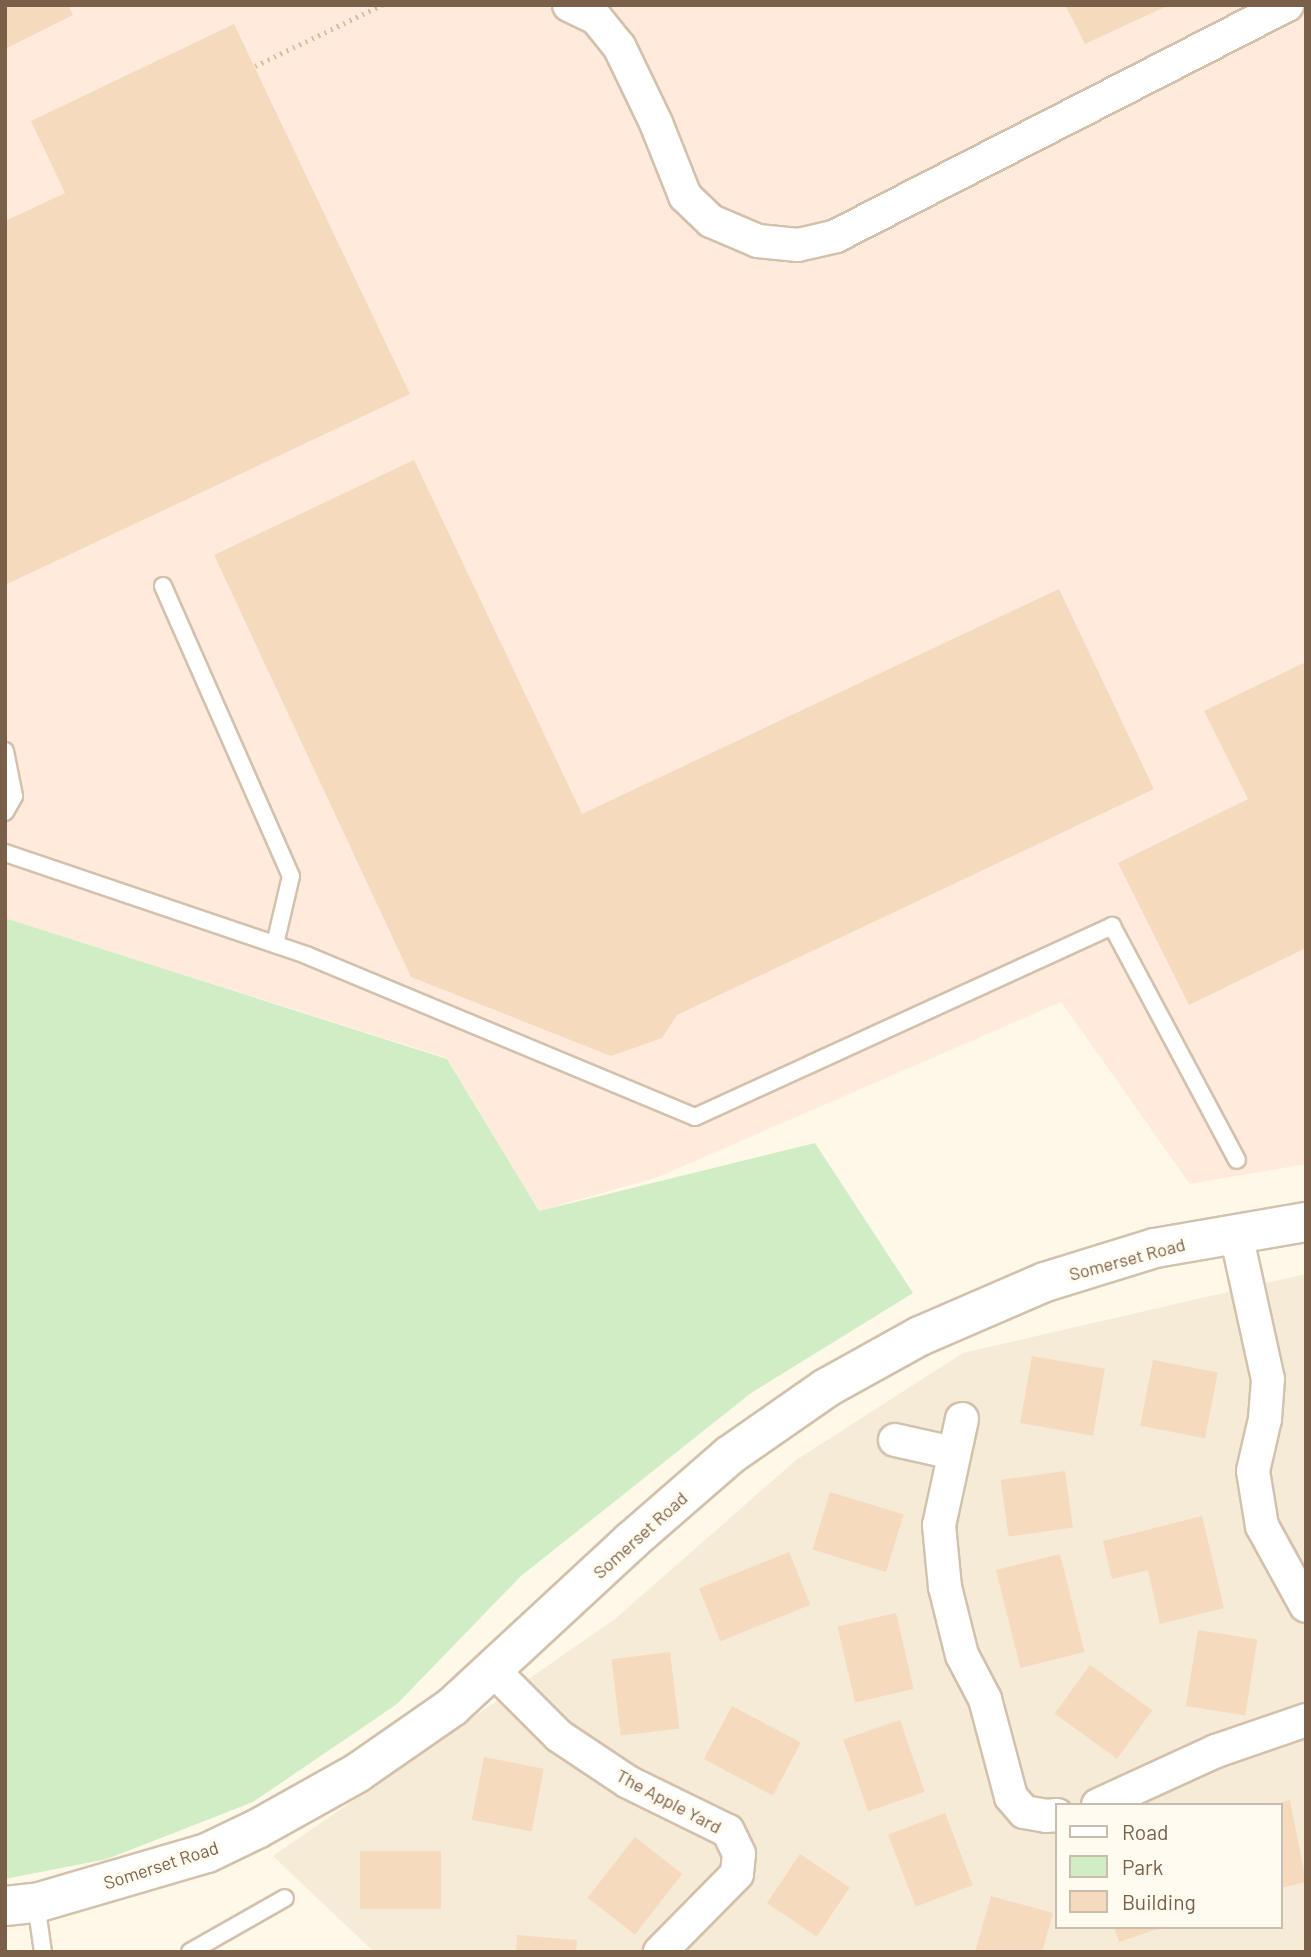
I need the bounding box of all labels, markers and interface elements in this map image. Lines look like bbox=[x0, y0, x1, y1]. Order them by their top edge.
street label: Somerset Road bbox=[1067, 1233, 1187, 1285]
street label: Somerset Road bbox=[588, 1487, 692, 1583]
street label: The Apple Yard bbox=[613, 1764, 725, 1838]
legend bbox=[1056, 1803, 1283, 1929]
text: Road bbox=[1122, 1819, 1168, 1844]
street label: Somerset Road bbox=[101, 1836, 221, 1894]
text: Park bbox=[1122, 1854, 1163, 1879]
text: Building bbox=[1122, 1889, 1196, 1914]

